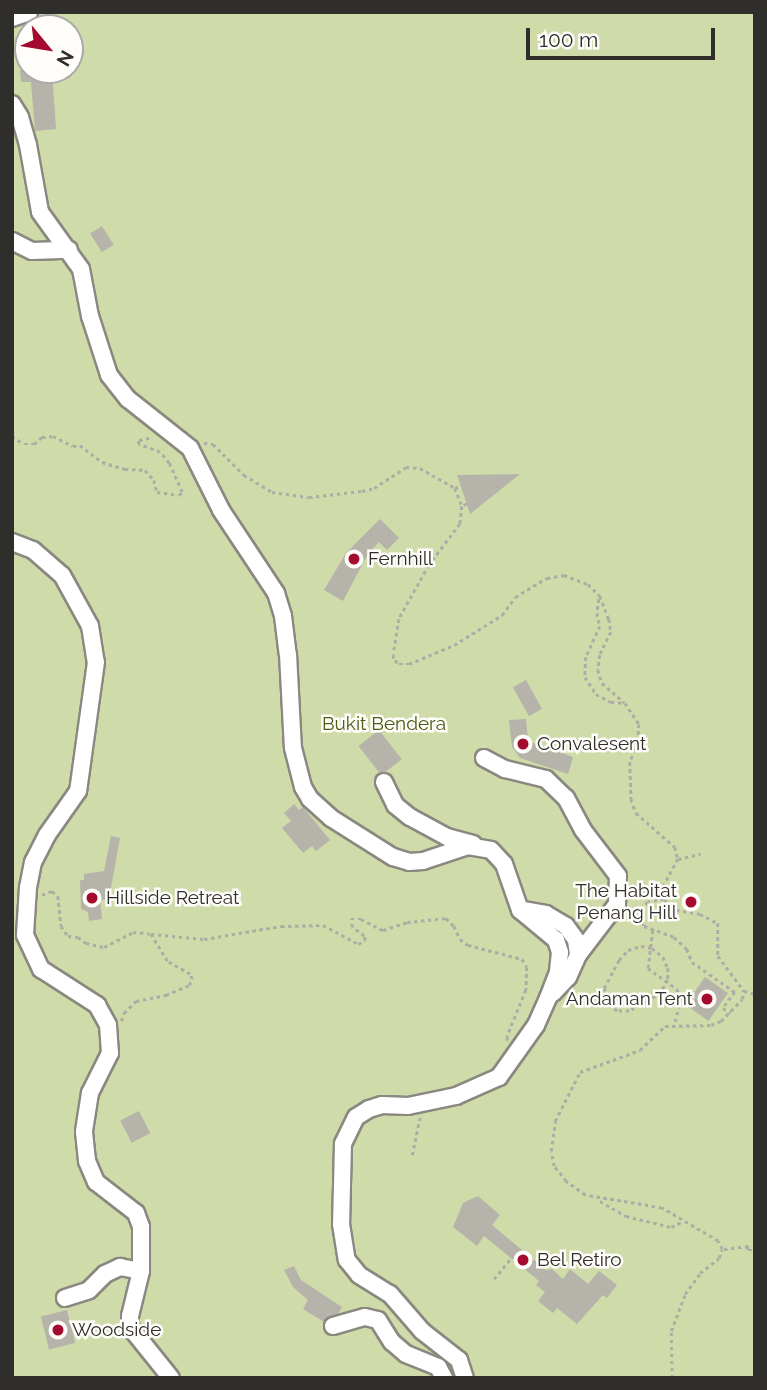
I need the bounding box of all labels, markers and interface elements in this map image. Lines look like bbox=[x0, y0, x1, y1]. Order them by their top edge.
north arrow bbox=[14, 14, 84, 84]
scale bar bbox=[529, 14, 718, 58]
text: 100 m bbox=[539, 27, 598, 52]
text: N bbox=[52, 47, 79, 70]
place label: Fernhill bbox=[368, 548, 433, 570]
marker: Fernhill bbox=[346, 551, 362, 567]
park label: Bukit Bendera bbox=[322, 713, 446, 735]
place label: Convalesent bbox=[537, 733, 646, 755]
marker: Convalesent bbox=[515, 736, 531, 752]
place label: The Habitat Penang Hill bbox=[575, 880, 677, 924]
place label: Hillside Retreat bbox=[106, 887, 239, 909]
marker: Hillside Retreat bbox=[84, 890, 100, 906]
marker: The Habitat Penang Hill bbox=[683, 894, 699, 910]
place label: Andaman Tent bbox=[565, 988, 693, 1010]
marker: Andaman Tent bbox=[699, 991, 715, 1007]
place label: Bel Retiro bbox=[537, 1249, 622, 1271]
marker: Bel Retiro bbox=[515, 1252, 531, 1268]
place label: Woodside bbox=[72, 1319, 161, 1341]
marker: Woodside bbox=[50, 1322, 66, 1338]

